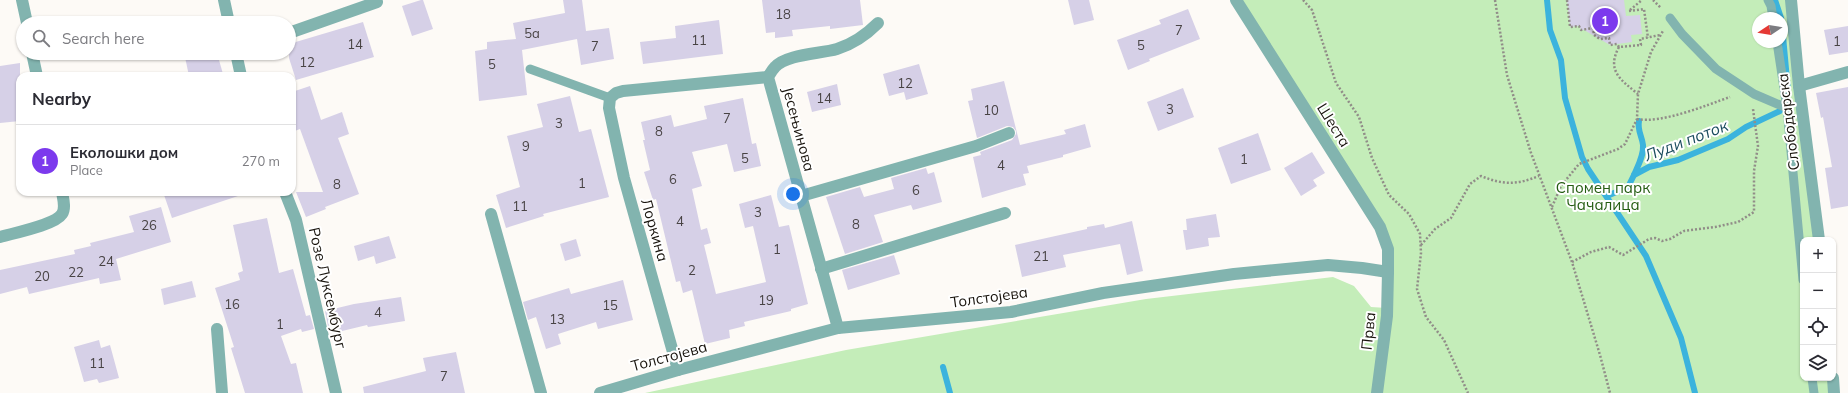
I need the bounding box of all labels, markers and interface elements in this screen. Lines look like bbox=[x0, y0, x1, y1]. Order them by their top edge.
house number: 18 bbox=[775, 6, 791, 22]
pin: 1 bbox=[1592, 6, 1618, 36]
north arrow bbox=[1752, 12, 1788, 48]
search box bbox=[16, 16, 296, 60]
house number: 7 bbox=[1175, 22, 1183, 38]
house number: 5a bbox=[524, 25, 540, 41]
icon: search bbox=[30, 27, 52, 49]
text: Search here bbox=[62, 29, 144, 48]
house number: 11 bbox=[691, 32, 707, 48]
house number: 1 bbox=[1833, 33, 1841, 49]
house number: 14 bbox=[347, 36, 363, 52]
house number: 5 bbox=[1137, 37, 1145, 53]
house number: 7 bbox=[591, 38, 599, 54]
house number: 12 bbox=[299, 54, 315, 70]
house number: 5 bbox=[488, 56, 496, 72]
street label: Слободарска bbox=[1773, 72, 1803, 172]
house number: 12 bbox=[897, 75, 913, 91]
street label: Јесењинова bbox=[779, 85, 819, 173]
text: Nearby bbox=[32, 88, 91, 109]
house number: 14 bbox=[816, 90, 832, 106]
street label: Шеста bbox=[1313, 100, 1355, 150]
house number: 3 bbox=[1166, 101, 1174, 117]
house number: 10 bbox=[983, 102, 999, 118]
house number: 7 bbox=[723, 110, 731, 126]
house number: 3 bbox=[555, 115, 563, 131]
water label: Луди поток bbox=[1640, 115, 1731, 165]
house number: 8 bbox=[655, 123, 663, 139]
house number: 9 bbox=[522, 138, 530, 154]
text: Еколошки дом bbox=[70, 143, 178, 162]
house number: 5 bbox=[741, 150, 749, 166]
house number: 1 bbox=[1240, 151, 1248, 167]
text: 1 bbox=[41, 153, 49, 169]
text: 270 m bbox=[242, 153, 280, 169]
house number: 4 bbox=[997, 157, 1005, 173]
text: Place bbox=[70, 162, 103, 178]
house number: 6 bbox=[669, 171, 677, 187]
house number: 1 bbox=[578, 175, 586, 191]
house number: 8 bbox=[333, 176, 341, 192]
park label: Спомен парк Чачалица bbox=[1556, 178, 1651, 214]
house number: 6 bbox=[912, 182, 920, 198]
your location bbox=[783, 184, 803, 204]
street label: Лоркина bbox=[637, 196, 673, 264]
house number: 11 bbox=[512, 198, 528, 214]
house number: 3 bbox=[754, 204, 762, 220]
house number: 4 bbox=[676, 213, 684, 229]
house number: 8 bbox=[852, 216, 860, 232]
house number: 26 bbox=[141, 217, 157, 233]
street label: Розе Луксембург bbox=[305, 225, 351, 351]
map controls bbox=[1800, 237, 1836, 381]
button: + bbox=[1800, 237, 1836, 273]
house number: 1 bbox=[773, 241, 781, 257]
house number: 21 bbox=[1033, 248, 1049, 264]
house number: 24 bbox=[98, 253, 114, 269]
house number: 2 bbox=[688, 262, 696, 278]
house number: 22 bbox=[68, 264, 84, 280]
house number: 20 bbox=[34, 268, 50, 284]
button: − bbox=[1800, 273, 1836, 309]
street label: Толстојева bbox=[949, 282, 1029, 312]
house number: 19 bbox=[758, 292, 774, 308]
house number: 16 bbox=[224, 296, 240, 312]
house number: 15 bbox=[602, 297, 618, 313]
house number: 4 bbox=[374, 304, 382, 320]
button: locate bbox=[1800, 309, 1836, 345]
house number: 13 bbox=[549, 311, 565, 327]
street label: Прва bbox=[1357, 311, 1379, 351]
house number: 1 bbox=[276, 316, 284, 332]
street label: Толстојева bbox=[629, 337, 709, 375]
button: layers bbox=[1800, 345, 1836, 381]
house number: 11 bbox=[89, 355, 105, 371]
house number: 7 bbox=[440, 368, 448, 384]

